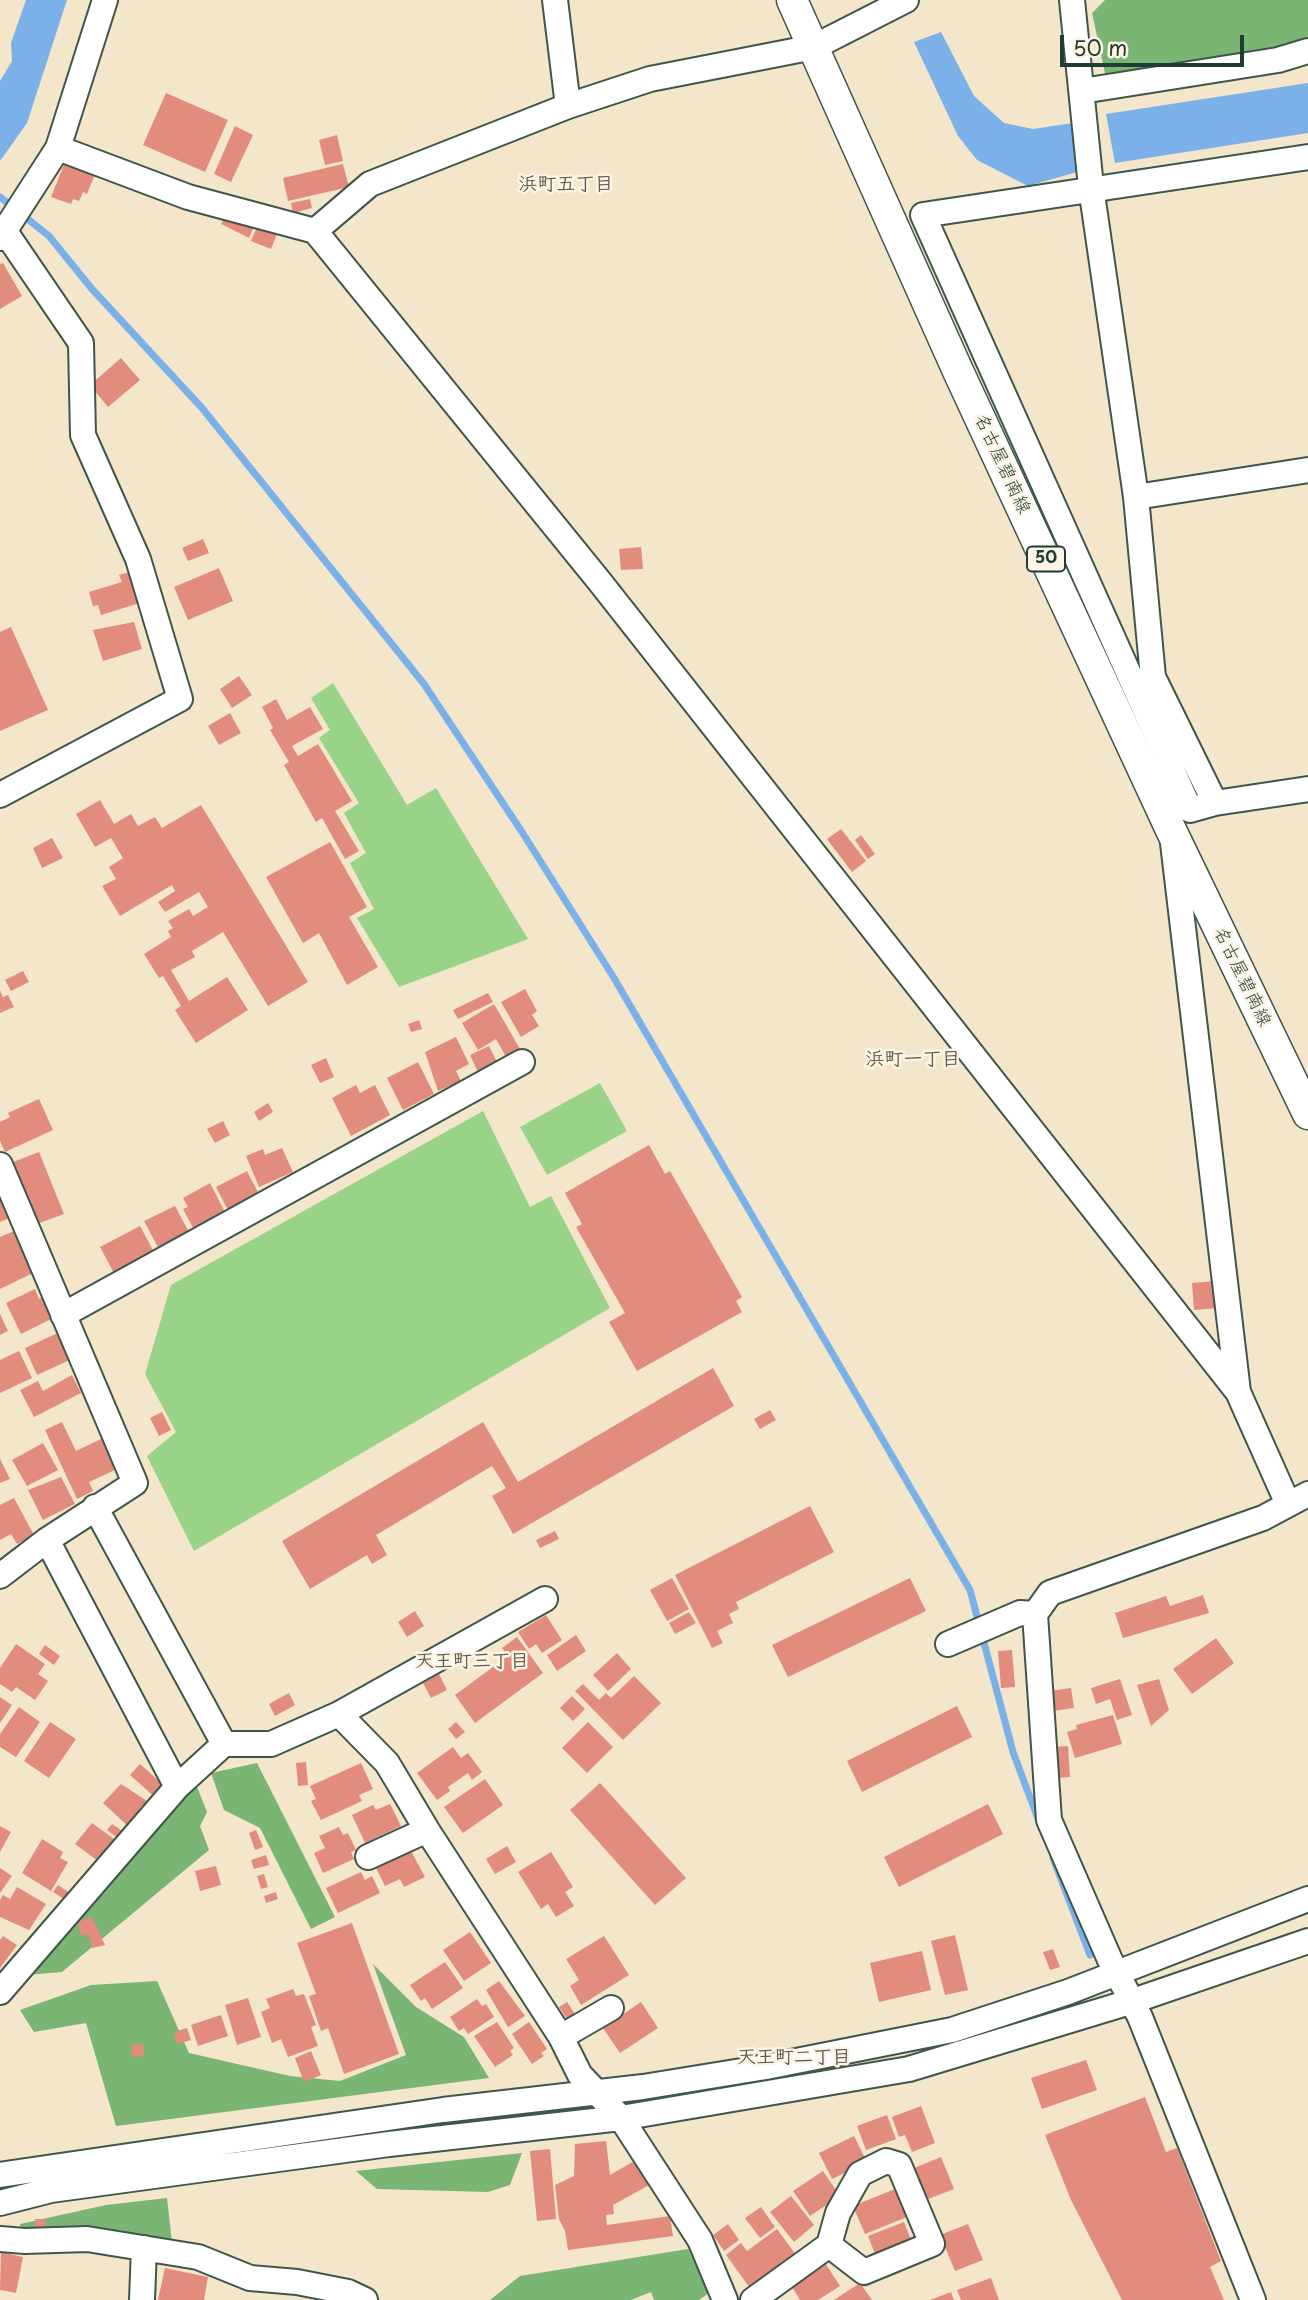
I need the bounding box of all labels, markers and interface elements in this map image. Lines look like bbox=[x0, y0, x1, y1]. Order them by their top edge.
scale bar bbox=[1063, 21, 1247, 65]
text: 50 m bbox=[1073, 31, 1127, 63]
district label: 浜町五丁目 bbox=[519, 174, 613, 196]
street label: 名古屋碧南線 bbox=[969, 410, 1035, 518]
road number: 50 bbox=[1027, 546, 1065, 572]
street label: 名古屋碧南線 bbox=[1209, 924, 1275, 1030]
district label: 浜町一丁目 bbox=[866, 1049, 960, 1071]
district label: 天王町三丁目 bbox=[415, 1651, 529, 1673]
district label: 天王町二丁目 bbox=[737, 2047, 851, 2069]

